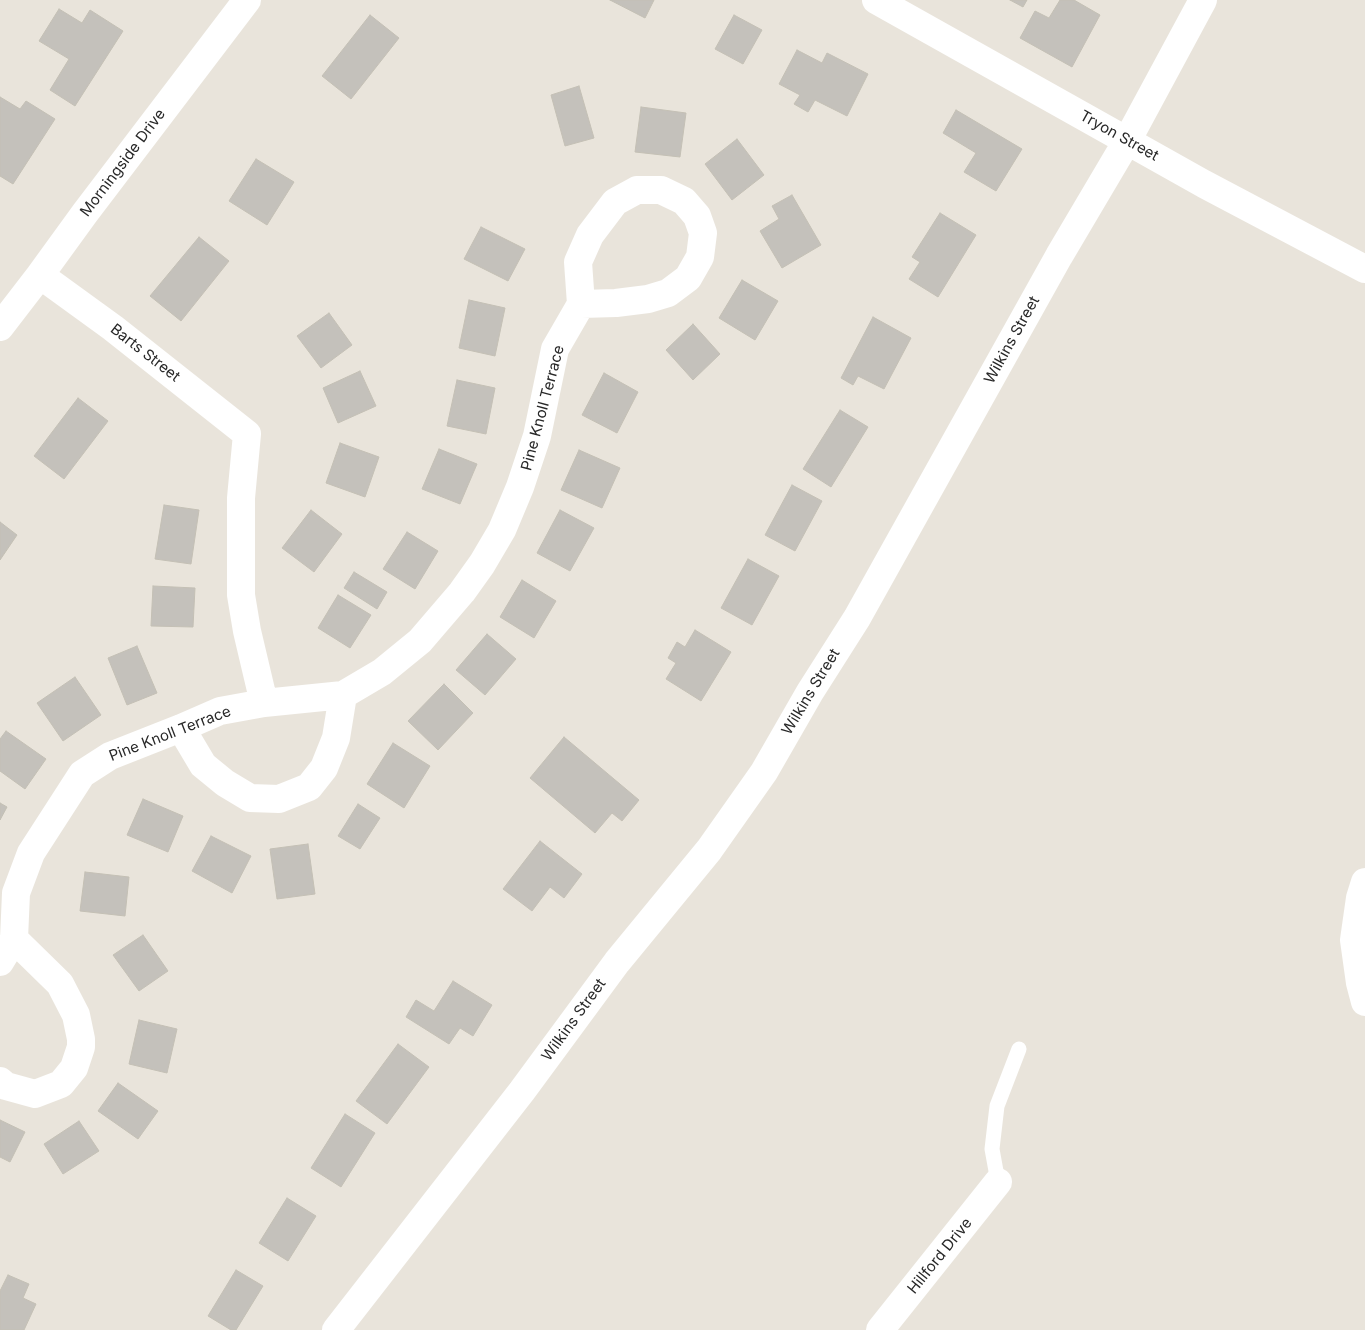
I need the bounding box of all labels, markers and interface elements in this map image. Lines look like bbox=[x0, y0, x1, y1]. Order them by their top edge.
street label: Morningside Drive bbox=[77, 106, 169, 220]
street label: Tryon Street bbox=[1076, 107, 1162, 165]
street label: Wilkins Street bbox=[981, 293, 1043, 387]
street label: Barts Street bbox=[107, 320, 183, 386]
street label: Pine Knoll Terrace bbox=[518, 343, 568, 473]
street label: Wilkins Street bbox=[778, 646, 844, 738]
street label: Pine Knoll Terrace bbox=[107, 702, 233, 766]
street label: Wilkins Street bbox=[538, 975, 610, 1065]
street label: Hillford Drive bbox=[904, 1215, 976, 1297]

